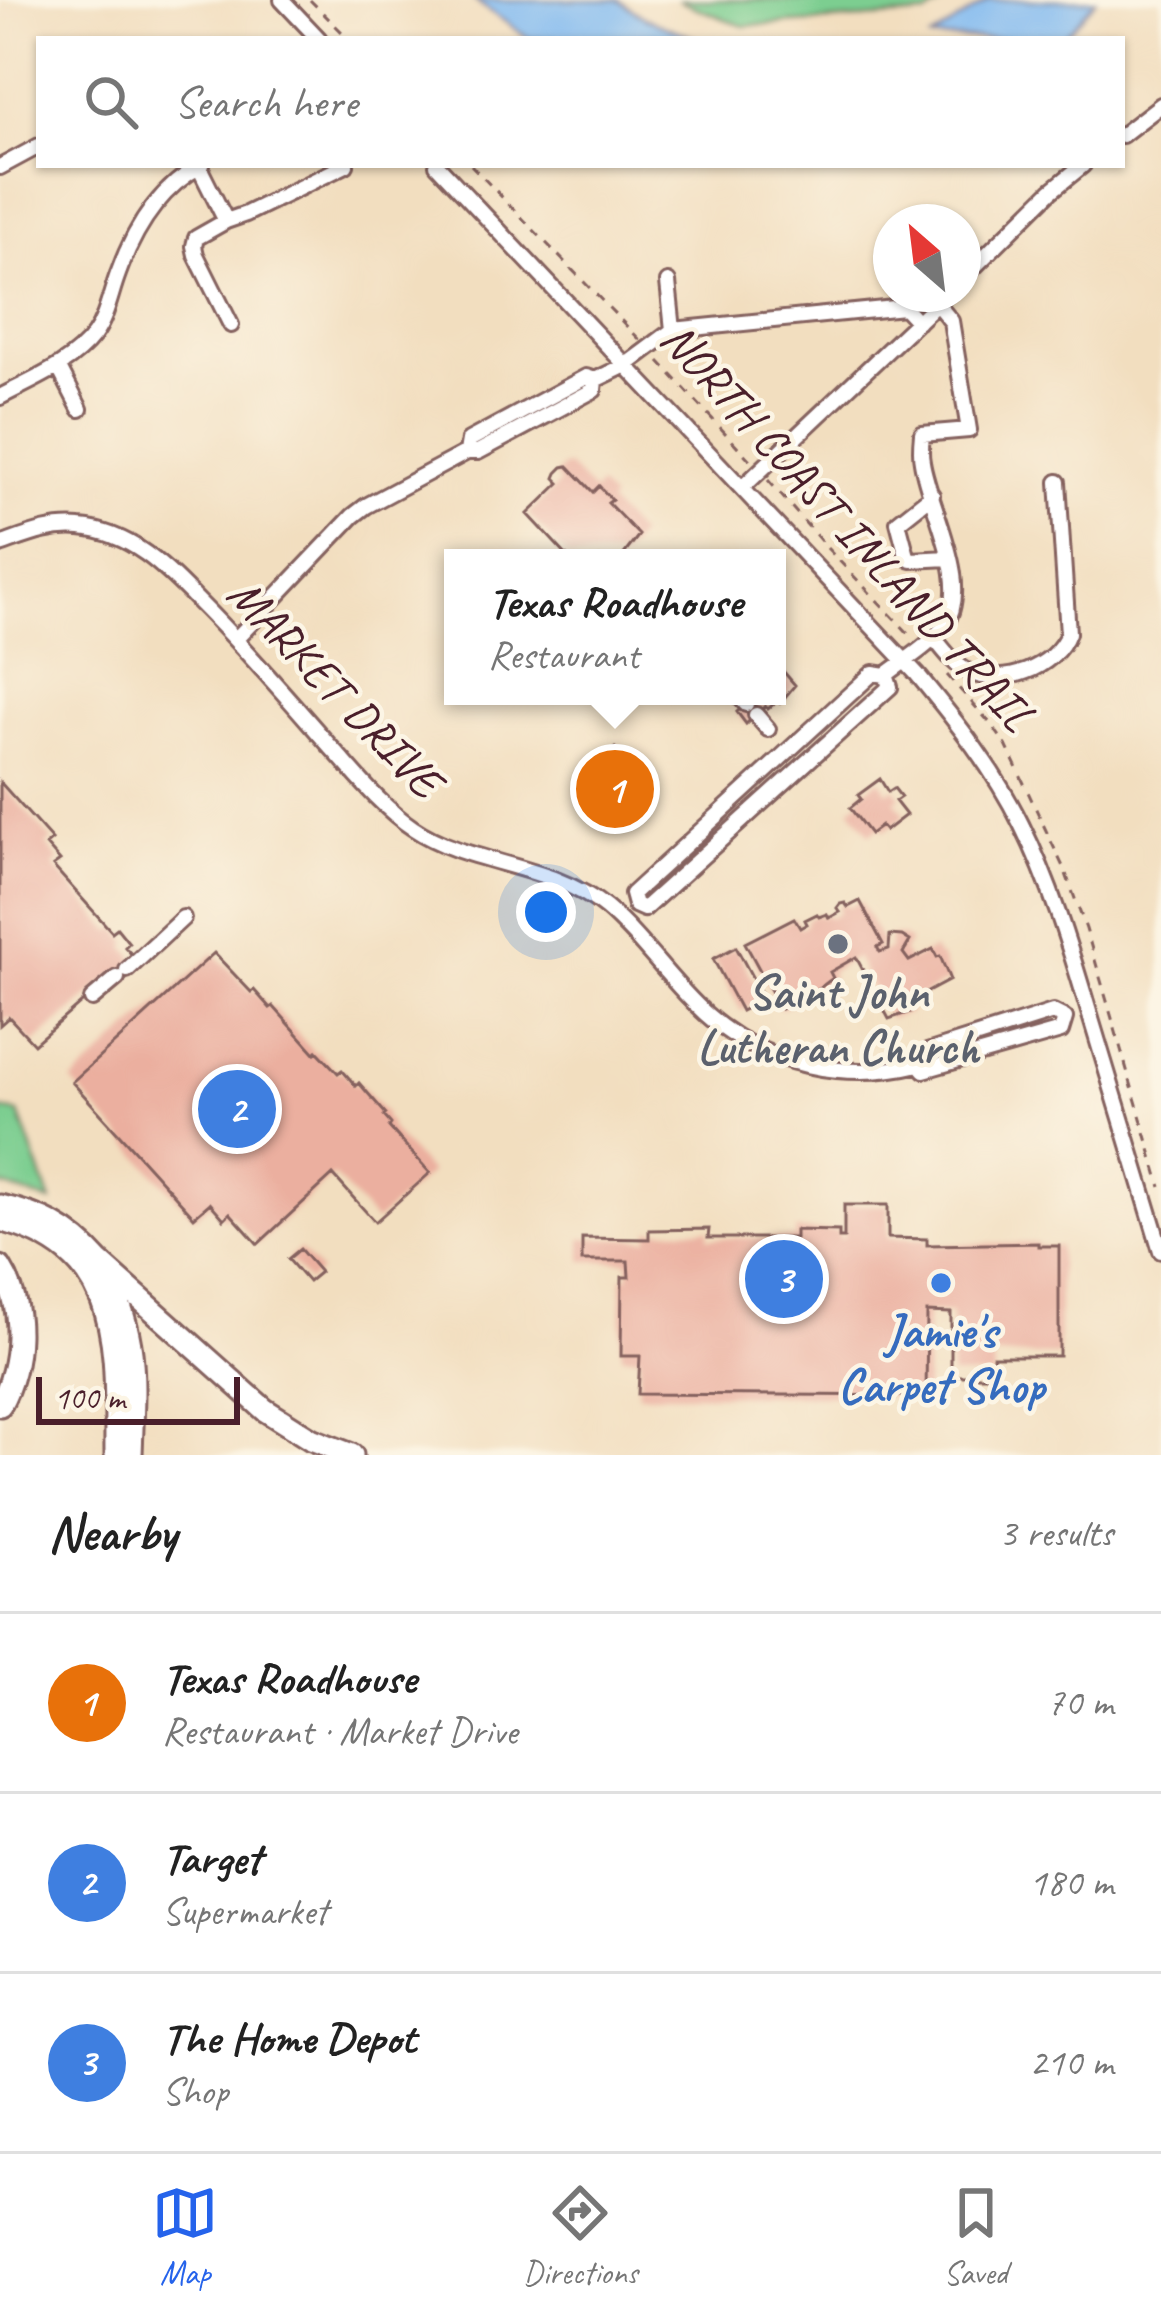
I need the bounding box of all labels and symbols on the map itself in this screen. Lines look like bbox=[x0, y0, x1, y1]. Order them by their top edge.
north arrow bbox=[873, 204, 981, 312]
street label: NORTH COAST INLAND TRAIL bbox=[648, 309, 1048, 743]
street label: MARKET DRIVE bbox=[215, 564, 459, 814]
pin: 1 bbox=[576, 744, 654, 834]
your location bbox=[516, 882, 576, 942]
marker: Saint John Lutheran Church bbox=[825, 931, 851, 957]
place label: Saint John Lutheran Church bbox=[697, 962, 980, 1077]
pin: 2 bbox=[198, 1064, 276, 1154]
pin: 3 bbox=[745, 1234, 823, 1324]
marker: Jamie's Carpet Shop bbox=[928, 1270, 954, 1296]
place label: Jamie's Carpet Shop bbox=[838, 1301, 1048, 1416]
scale bar bbox=[36, 1371, 240, 1424]

